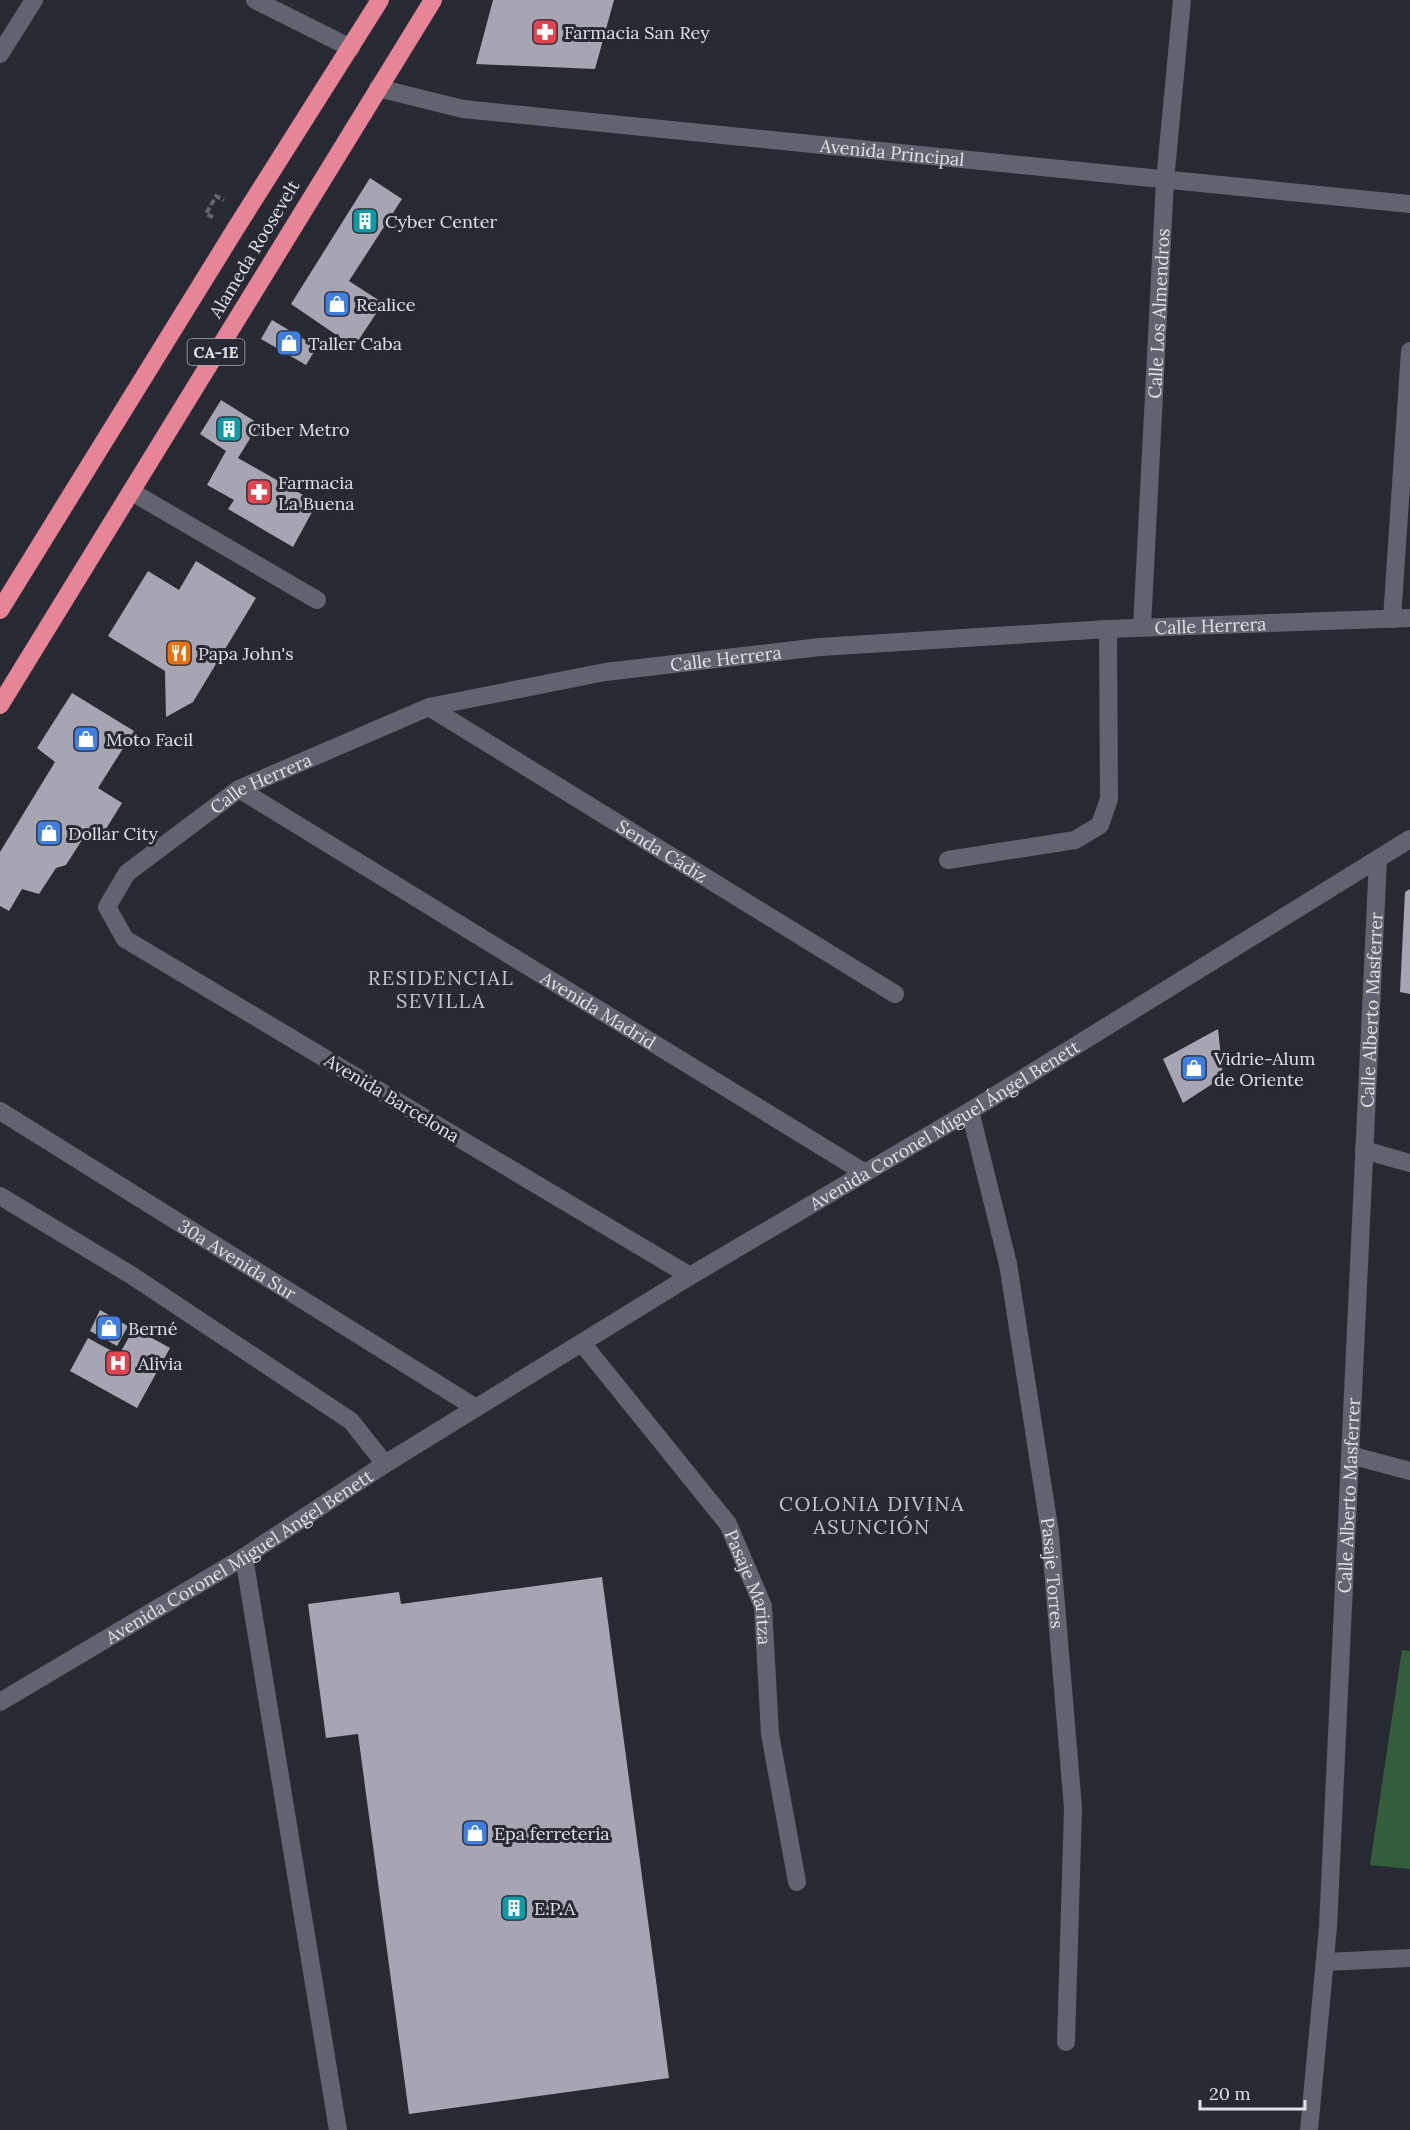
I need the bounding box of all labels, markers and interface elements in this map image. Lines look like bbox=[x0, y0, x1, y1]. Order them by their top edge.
pharmacy icon: Farmacia San Rey bbox=[530, 17, 560, 47]
place label: Farmacia San Rey bbox=[564, 21, 710, 44]
street label: Avenida Principal bbox=[818, 133, 966, 171]
street label: Alameda Roosevelt bbox=[203, 176, 304, 323]
building icon: Cyber Center bbox=[350, 206, 380, 236]
place label: Cyber Center bbox=[385, 210, 498, 233]
street label: Calle Los Almendros bbox=[1142, 228, 1174, 399]
shop icon: Realice bbox=[322, 289, 352, 319]
place label: Realice bbox=[356, 293, 416, 316]
shop icon: Taller Caba bbox=[274, 328, 304, 358]
place label: Taller Caba bbox=[308, 332, 402, 355]
road number: CA-1E bbox=[188, 339, 244, 365]
building icon: Ciber Metro bbox=[214, 414, 244, 444]
place label: Ciber Metro bbox=[248, 418, 350, 441]
place label: Farmacia La Buena bbox=[278, 471, 355, 515]
pharmacy icon: Farmacia La Buena bbox=[244, 477, 274, 507]
street label: Calle Herrera bbox=[1154, 612, 1267, 639]
restaurant icon: Papa John's bbox=[164, 638, 194, 668]
street label: Calle Herrera bbox=[669, 640, 783, 676]
place label: Papa John's bbox=[198, 642, 294, 665]
shop icon: Moto Facil bbox=[71, 724, 101, 754]
place label: Moto Facil bbox=[106, 728, 193, 751]
street label: Calle Herrera bbox=[205, 748, 315, 819]
street label: Senda Cádiz bbox=[613, 814, 712, 887]
shop icon: Dollar City bbox=[34, 818, 64, 848]
place label: Dollar City bbox=[68, 822, 158, 845]
street label: Calle Alberto Masferrer bbox=[1355, 911, 1387, 1108]
district label: RESIDENCIAL SEVILLA bbox=[368, 965, 514, 1013]
street label: Avenida Madrid bbox=[536, 965, 661, 1054]
street label: Avenida Coronel Miguel Ángel Benett bbox=[804, 1035, 1084, 1215]
place label: Vidrie-Alum de Oriente bbox=[1213, 1047, 1315, 1091]
street label: Avenida Barcelona bbox=[319, 1048, 464, 1147]
shop icon: Vidrie-Alum de Oriente bbox=[1179, 1053, 1209, 1083]
street label: 30a Avenida Sur bbox=[174, 1214, 301, 1305]
shop icon: Berné bbox=[94, 1313, 124, 1343]
place label: Berné bbox=[128, 1317, 178, 1340]
hospital icon: Alivia bbox=[103, 1348, 133, 1378]
place label: Alivia bbox=[137, 1352, 183, 1375]
street label: Calle Alberto Masferrer bbox=[1332, 1397, 1364, 1594]
street label: Avenida Coronel Miguel Angel Benett bbox=[100, 1464, 377, 1649]
district label: COLONIA DIVINA ASUNCIÓN bbox=[779, 1491, 965, 1539]
street label: Pasaje Torres bbox=[1036, 1516, 1069, 1630]
street label: Pasaje Maritza bbox=[720, 1526, 777, 1646]
shop icon: Epa ferreteria bbox=[460, 1818, 490, 1848]
place label: Epa ferreteria bbox=[494, 1822, 610, 1845]
building icon: E.P.A bbox=[499, 1893, 529, 1923]
place label: E.P.A bbox=[534, 1897, 576, 1920]
scale bar bbox=[1200, 2073, 1305, 2111]
text: 20 m bbox=[1209, 2082, 1251, 2105]

